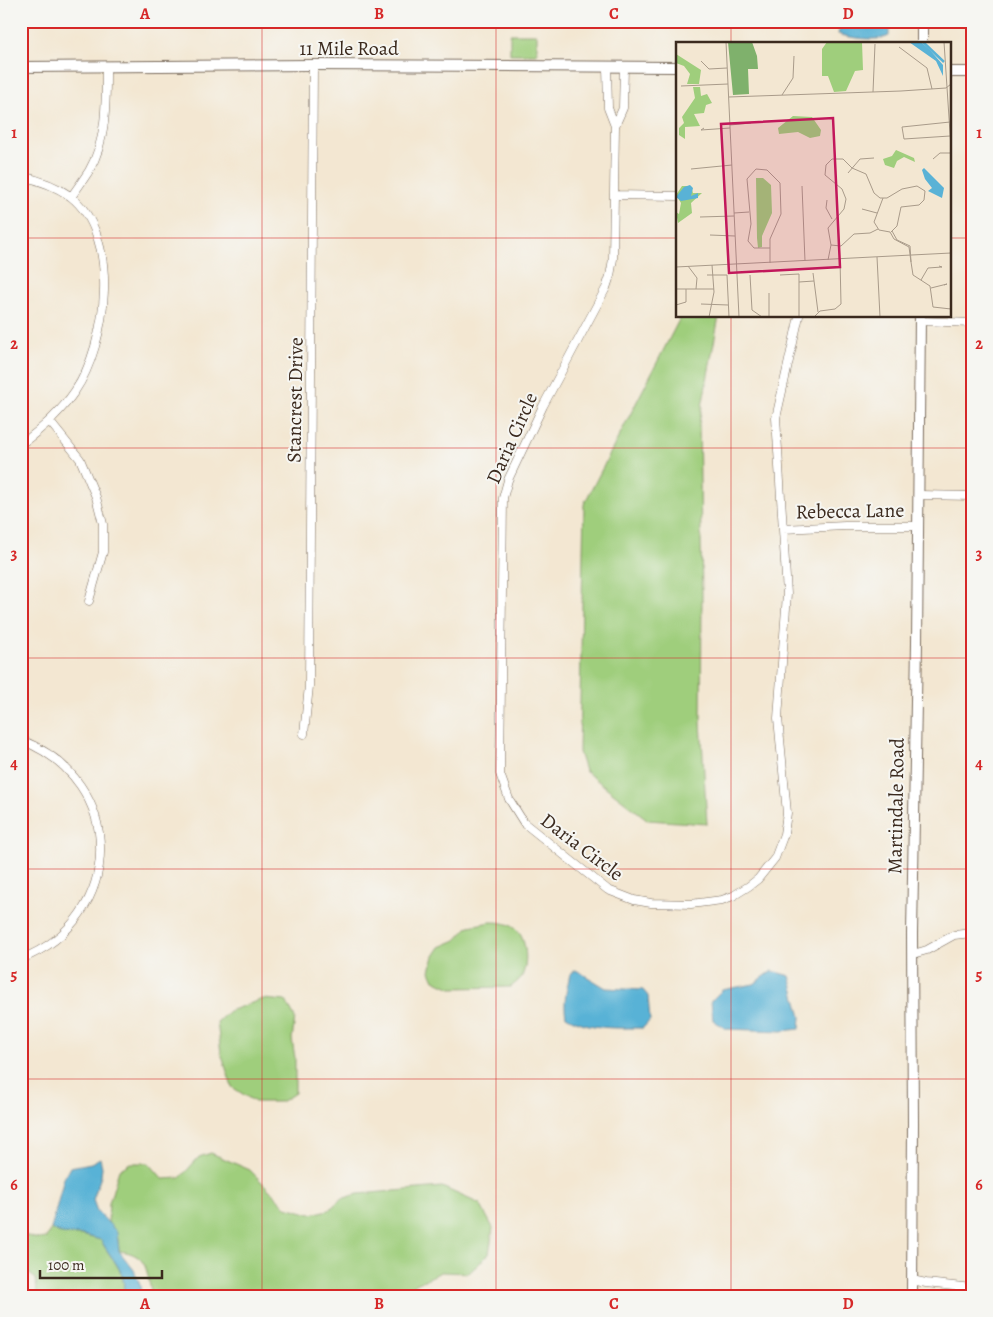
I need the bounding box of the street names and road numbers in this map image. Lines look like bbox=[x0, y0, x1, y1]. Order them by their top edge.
street label: 11 Mile Road bbox=[299, 35, 399, 62]
street label: Stancrest Drive bbox=[280, 337, 310, 463]
street label: Daria Circle bbox=[480, 388, 544, 488]
street label: Rebecca Lane bbox=[795, 497, 905, 525]
street label: Martindale Road bbox=[881, 737, 911, 874]
street label: Daria Circle bbox=[535, 807, 629, 887]

